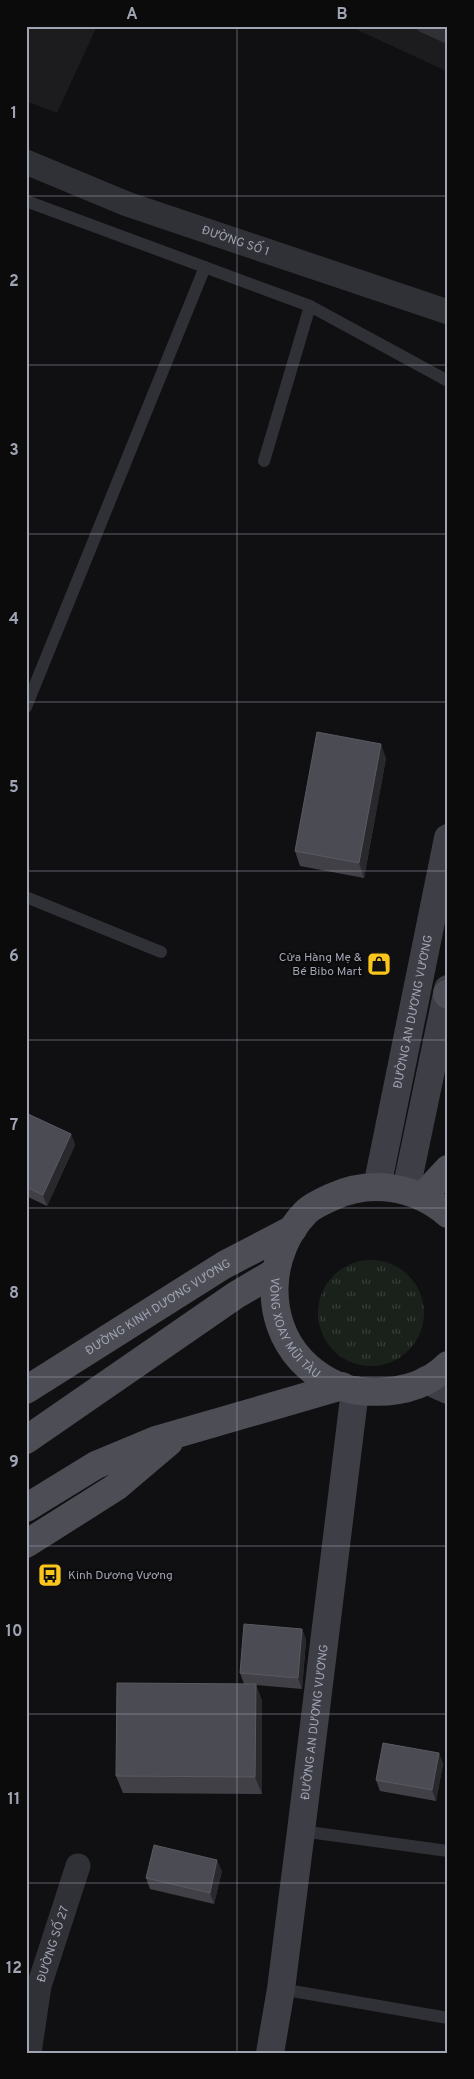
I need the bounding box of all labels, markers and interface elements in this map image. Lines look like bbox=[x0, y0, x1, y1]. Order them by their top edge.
text: A bbox=[126, 5, 138, 25]
text: B bbox=[336, 5, 348, 25]
text: 1 bbox=[11, 104, 17, 124]
street label: ĐƯỜNG SỐ 1 bbox=[199, 223, 271, 260]
text: 2 bbox=[9, 272, 19, 292]
text: 3 bbox=[9, 441, 19, 461]
text: 4 bbox=[9, 610, 19, 630]
text: 5 bbox=[9, 778, 19, 798]
street label: ĐƯỜNG AN DƯƠNG VƯƠNG bbox=[390, 933, 437, 1090]
text: 6 bbox=[9, 947, 19, 967]
place label: Cửa Hàng Mẹ & Bé Bibo Mart bbox=[279, 950, 362, 980]
shop icon: Cửa Hàng Mẹ & Bé Bibo Mart bbox=[366, 951, 392, 977]
text: 7 bbox=[10, 1116, 18, 1136]
street label: ĐƯỜNG KINH DƯƠNG VƯƠNG bbox=[83, 1256, 234, 1359]
street label: VÒNG XOAY MŨI TÀU bbox=[265, 1277, 323, 1383]
text: 8 bbox=[9, 1284, 19, 1304]
text: 9 bbox=[9, 1453, 19, 1473]
bus stop icon: Kinh Dương Vương bbox=[37, 1562, 63, 1588]
place label: Kinh Dương Vương bbox=[68, 1568, 173, 1584]
text: 10 bbox=[6, 1622, 22, 1642]
street label: ĐƯỜNG AN DƯƠNG VƯƠNG bbox=[298, 1643, 333, 1801]
text: 11 bbox=[8, 1790, 20, 1810]
street label: ĐƯỜNG SỐ 27 bbox=[34, 1904, 74, 1985]
text: 12 bbox=[6, 1959, 22, 1979]

